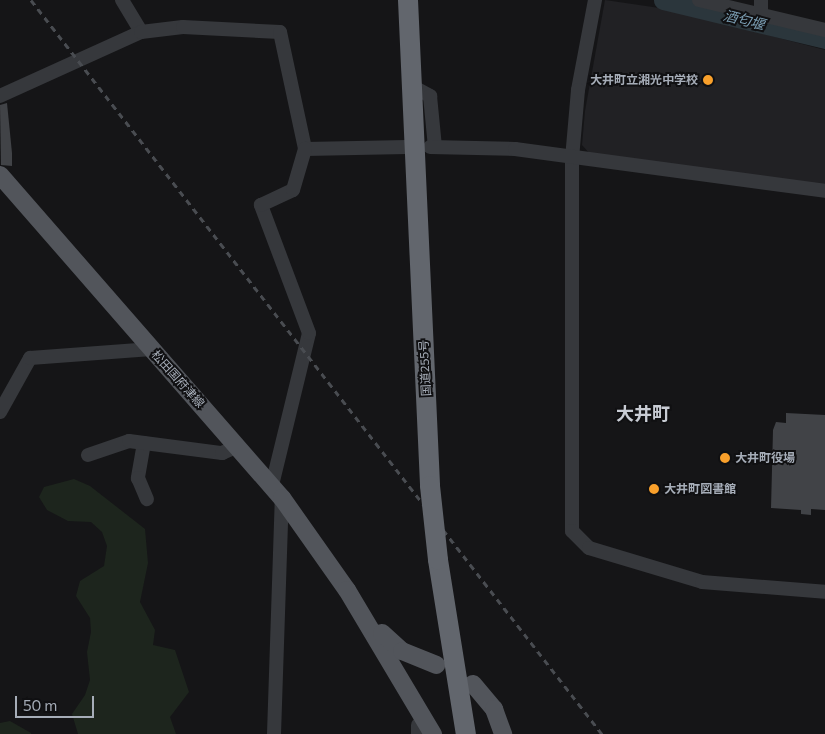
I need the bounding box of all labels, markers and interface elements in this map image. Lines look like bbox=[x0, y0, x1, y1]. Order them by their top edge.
water label: 酒匂堰 bbox=[722, 7, 766, 33]
place label: 大井町立湘光中学校 bbox=[590, 73, 698, 87]
marker: 大井町立湘光中学校 bbox=[702, 74, 714, 86]
street label: 国道255号 bbox=[416, 339, 434, 397]
street label: 松田国府津線 bbox=[149, 347, 207, 411]
district label: 大井町 bbox=[616, 402, 670, 424]
place label: 大井町役場 bbox=[735, 451, 795, 465]
marker: 大井町役場 bbox=[719, 452, 731, 464]
place label: 大井町図書館 bbox=[664, 482, 736, 496]
marker: 大井町図書館 bbox=[648, 483, 660, 495]
scale bar bbox=[18, 686, 96, 718]
text: 50 m bbox=[23, 696, 57, 714]

